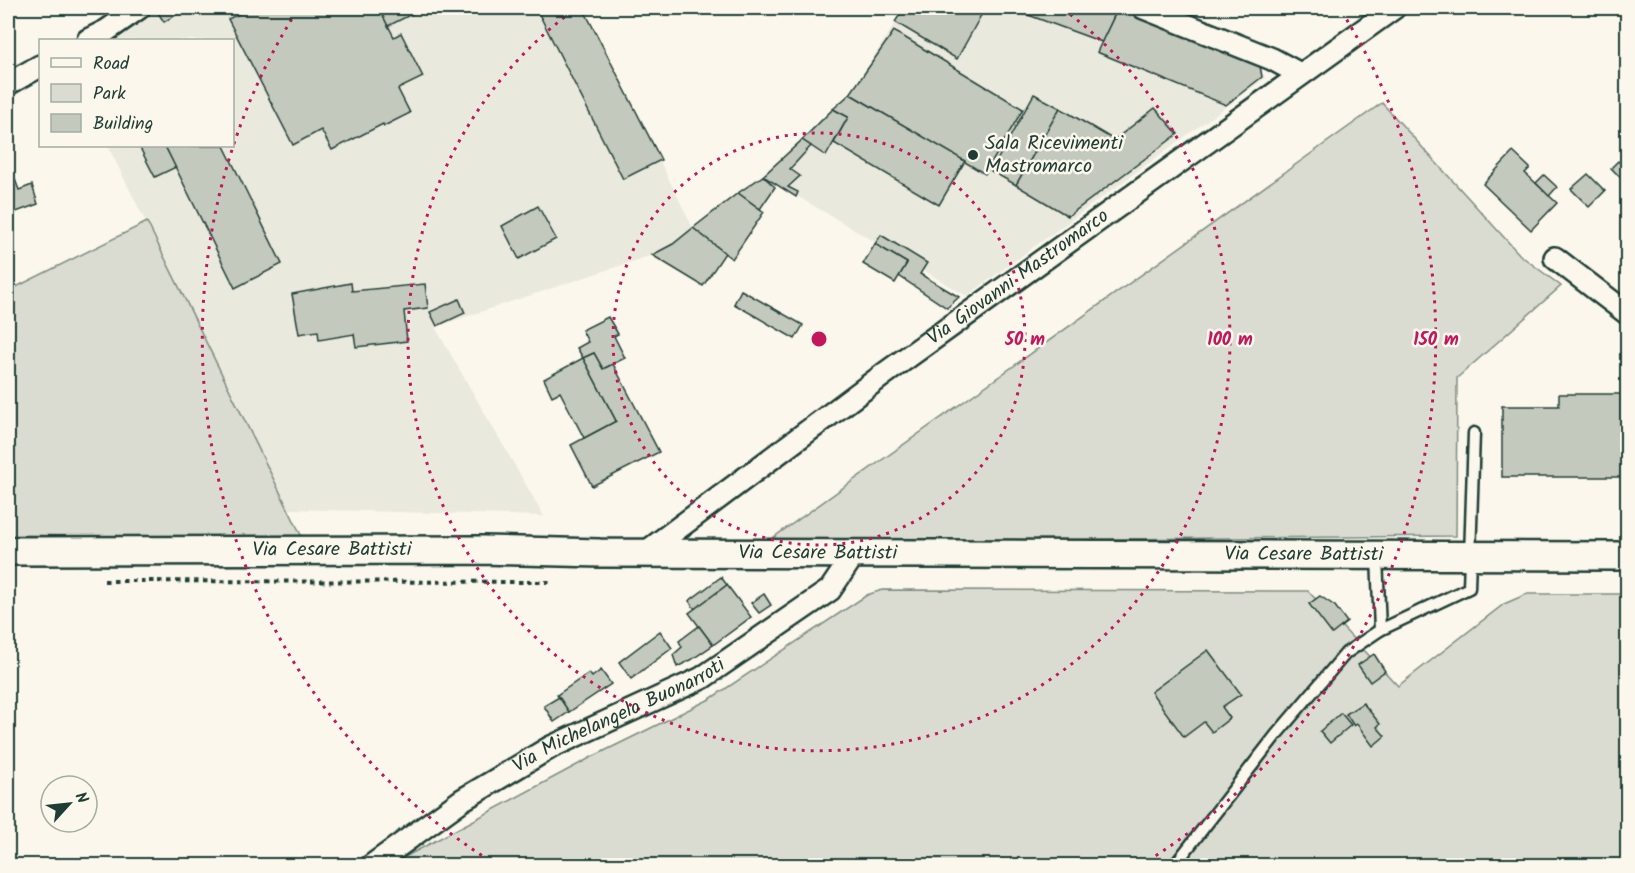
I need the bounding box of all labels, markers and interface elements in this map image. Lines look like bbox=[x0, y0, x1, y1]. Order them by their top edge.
legend bbox=[39, 39, 234, 147]
text: Road bbox=[93, 50, 130, 79]
text: Park bbox=[93, 80, 126, 109]
text: Building bbox=[93, 110, 153, 139]
place label: Sala Ricevimenti Mastromarco bbox=[985, 128, 1124, 183]
marker: Sala Ricevimenti Mastromarco bbox=[966, 148, 980, 162]
street label: Via Giovanni Mastromarco bbox=[921, 201, 1116, 354]
text: 50 m bbox=[1004, 326, 1045, 355]
text: 100 m bbox=[1207, 326, 1253, 355]
text: 150 m bbox=[1413, 326, 1459, 355]
centre of rings bbox=[809, 329, 829, 349]
street label: Via Cesare Battisti bbox=[253, 534, 413, 566]
street label: Via Cesare Battisti bbox=[738, 537, 899, 570]
street label: Via Cesare Battisti bbox=[1224, 539, 1385, 571]
street label: Via Michelangelo Buonarroti bbox=[507, 649, 733, 782]
north arrow bbox=[39, 774, 99, 834]
text: N bbox=[68, 788, 94, 808]

